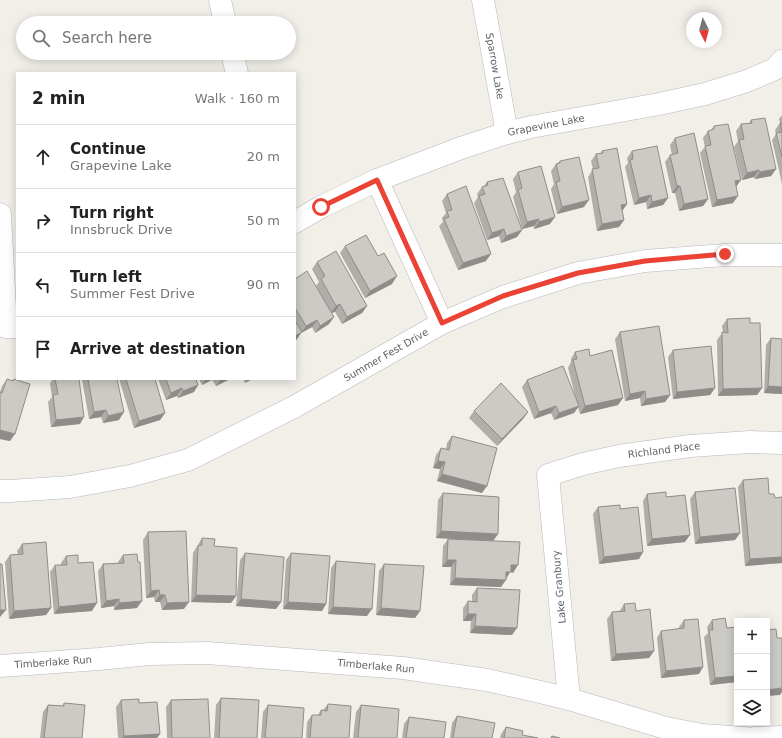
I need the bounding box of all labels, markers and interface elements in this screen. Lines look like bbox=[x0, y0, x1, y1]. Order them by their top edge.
north arrow bbox=[686, 12, 722, 48]
search box bbox=[16, 16, 296, 60]
icon: search bbox=[30, 27, 52, 49]
text: Search here bbox=[62, 29, 152, 47]
street label: Sparrow Lake bbox=[484, 32, 506, 100]
text: 2 min bbox=[32, 88, 85, 108]
text: Walk · 160 m bbox=[195, 91, 280, 106]
street label: Grapevine Lake bbox=[507, 112, 585, 138]
text: Continue bbox=[70, 140, 146, 158]
icon: ahead bbox=[32, 146, 54, 168]
text: 20 m bbox=[247, 149, 280, 164]
text: Grapevine Lake bbox=[70, 158, 172, 173]
route start bbox=[312, 198, 330, 216]
text: Turn right bbox=[70, 204, 154, 222]
icon: right bbox=[32, 210, 54, 232]
text: 50 m bbox=[247, 213, 280, 228]
text: Innsbruck Drive bbox=[70, 222, 172, 237]
route end bbox=[716, 245, 734, 263]
text: Turn left bbox=[70, 268, 142, 286]
icon: left bbox=[32, 274, 54, 296]
text: 90 m bbox=[247, 277, 280, 292]
text: Summer Fest Drive bbox=[70, 286, 195, 301]
street label: Summer Fest Drive bbox=[342, 326, 430, 384]
icon: arrive bbox=[32, 338, 54, 360]
text: Arrive at destination bbox=[70, 340, 245, 358]
street label: Richland Place bbox=[627, 440, 701, 460]
street label: Lake Granbury bbox=[550, 550, 568, 624]
map controls bbox=[734, 618, 770, 726]
button: + bbox=[734, 618, 770, 654]
street label: Timberlake Run bbox=[13, 654, 92, 670]
button: − bbox=[734, 654, 770, 690]
street label: Timberlake Run bbox=[336, 657, 415, 675]
button: layers bbox=[734, 690, 770, 726]

